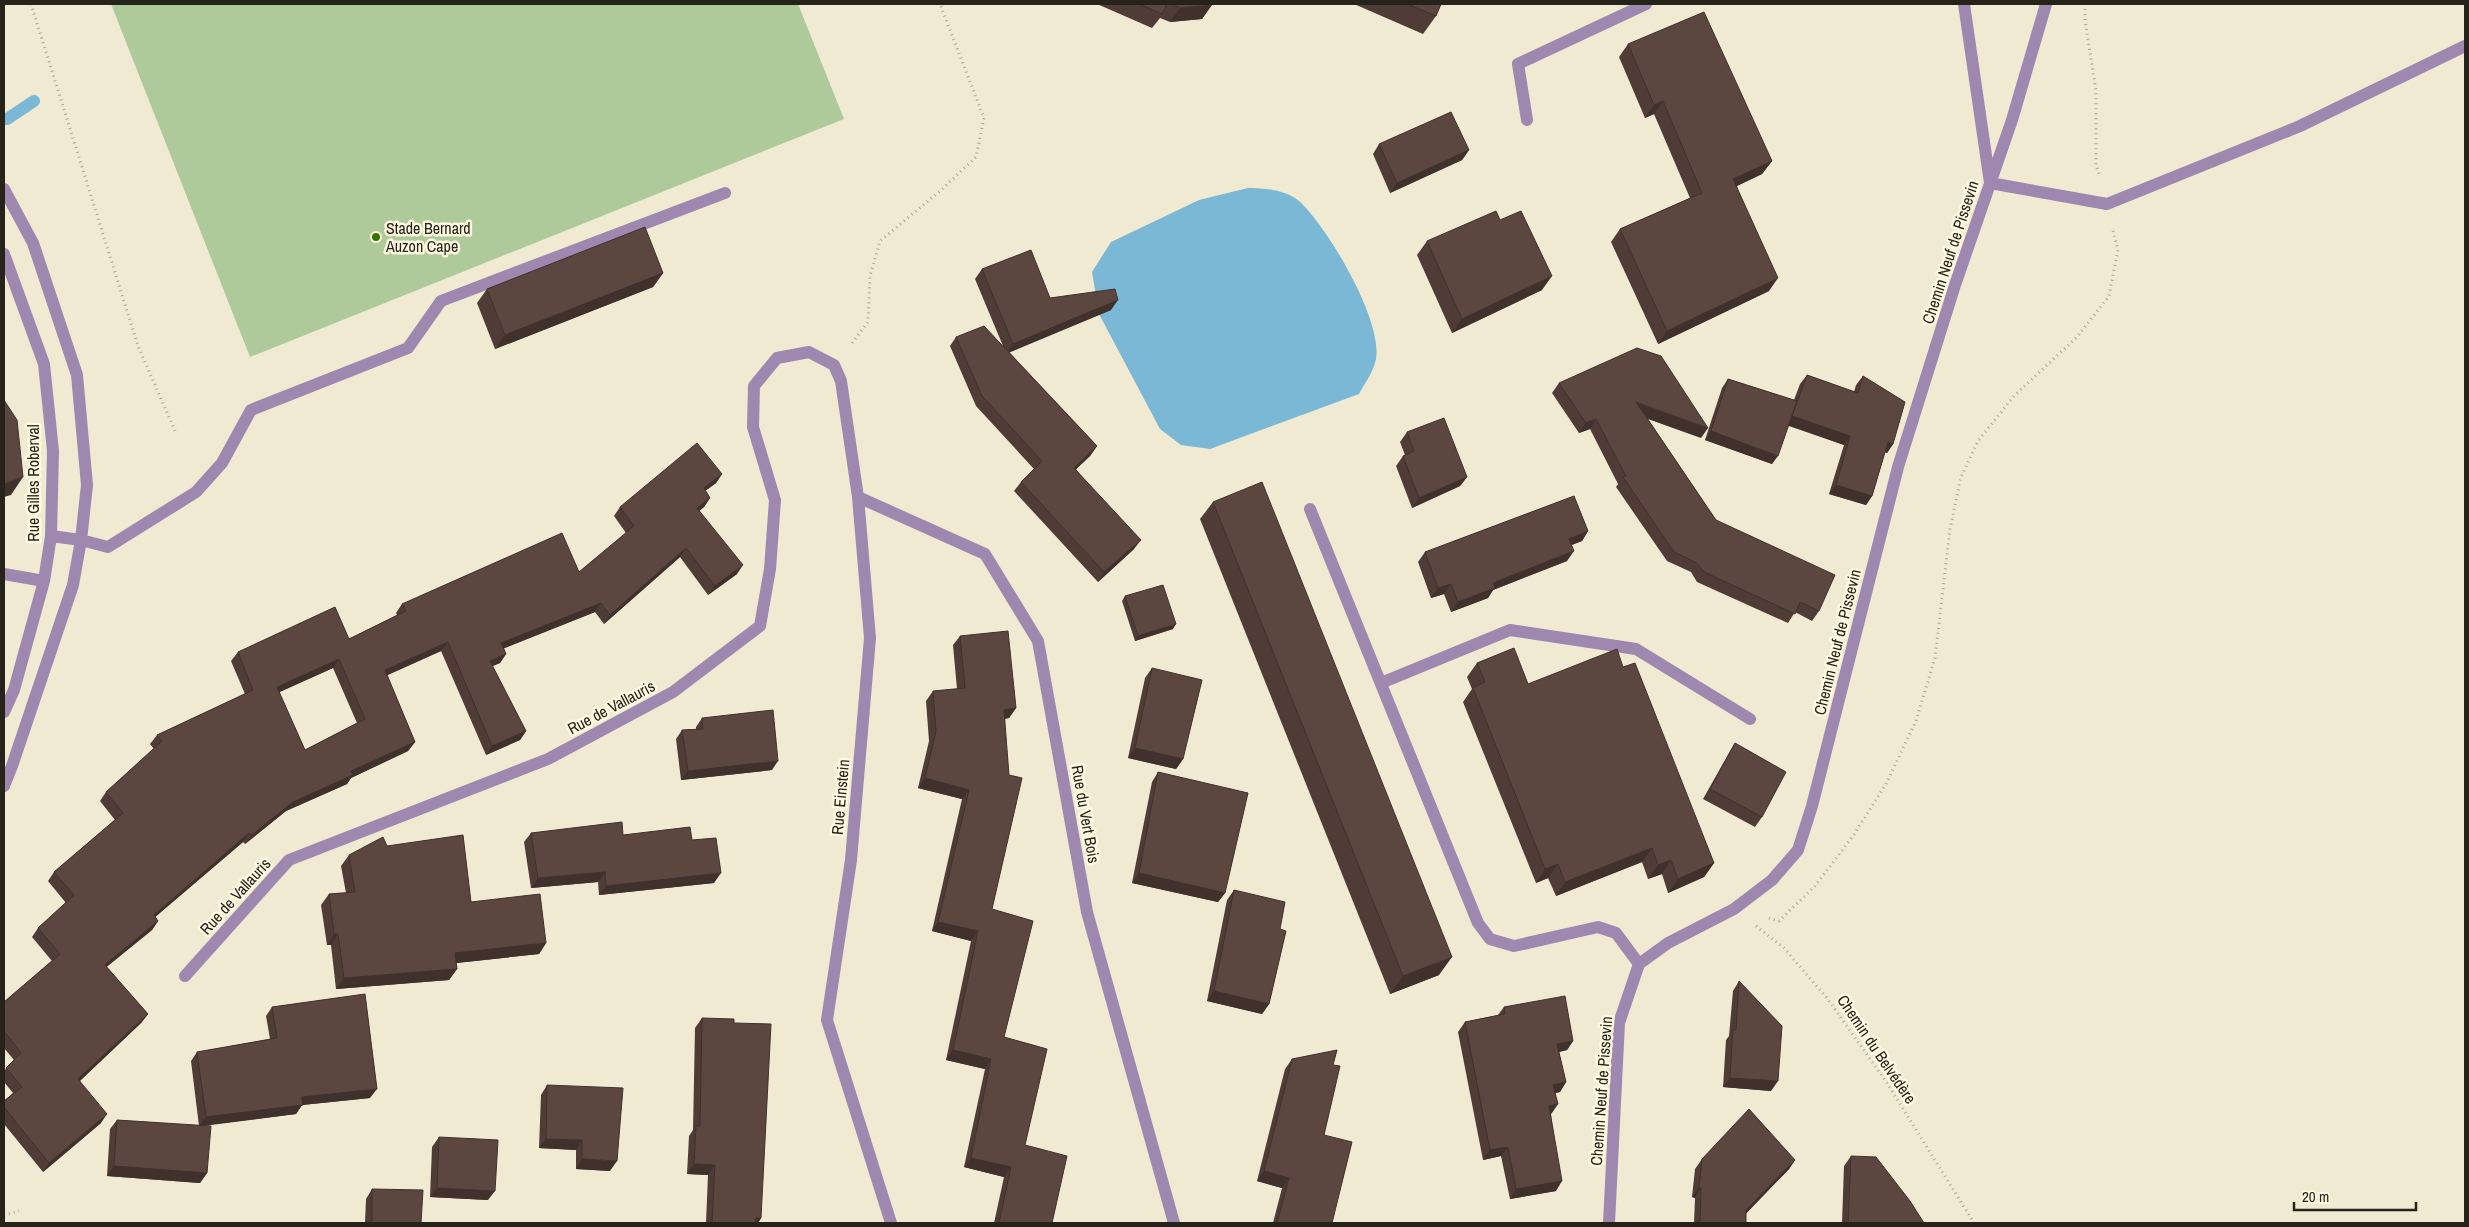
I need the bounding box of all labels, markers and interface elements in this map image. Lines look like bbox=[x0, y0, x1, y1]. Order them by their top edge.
street label: Chemin Neuf de Pissevin bbox=[1916, 178, 1984, 326]
place label: Stade Bernard Auzon Cape bbox=[385, 217, 471, 257]
marker: Stade Bernard Auzon Cape bbox=[370, 231, 382, 243]
street label: Rue Gilles Roberval bbox=[22, 424, 44, 542]
street label: Chemin Neuf de Pissevin bbox=[1808, 567, 1866, 717]
street label: Rue de Vallauris bbox=[563, 675, 659, 739]
street label: Rue Einstein bbox=[826, 758, 854, 836]
street label: Rue du Vert Bois bbox=[1067, 763, 1105, 865]
street label: Rue de Vallauris bbox=[195, 853, 275, 939]
street label: Chemin du Belvédère bbox=[1832, 990, 1922, 1108]
street label: Chemin Neuf de Pissevin bbox=[1585, 1016, 1617, 1166]
scale bar bbox=[2294, 1180, 2416, 1212]
text: 20 m bbox=[2302, 1186, 2329, 1207]

